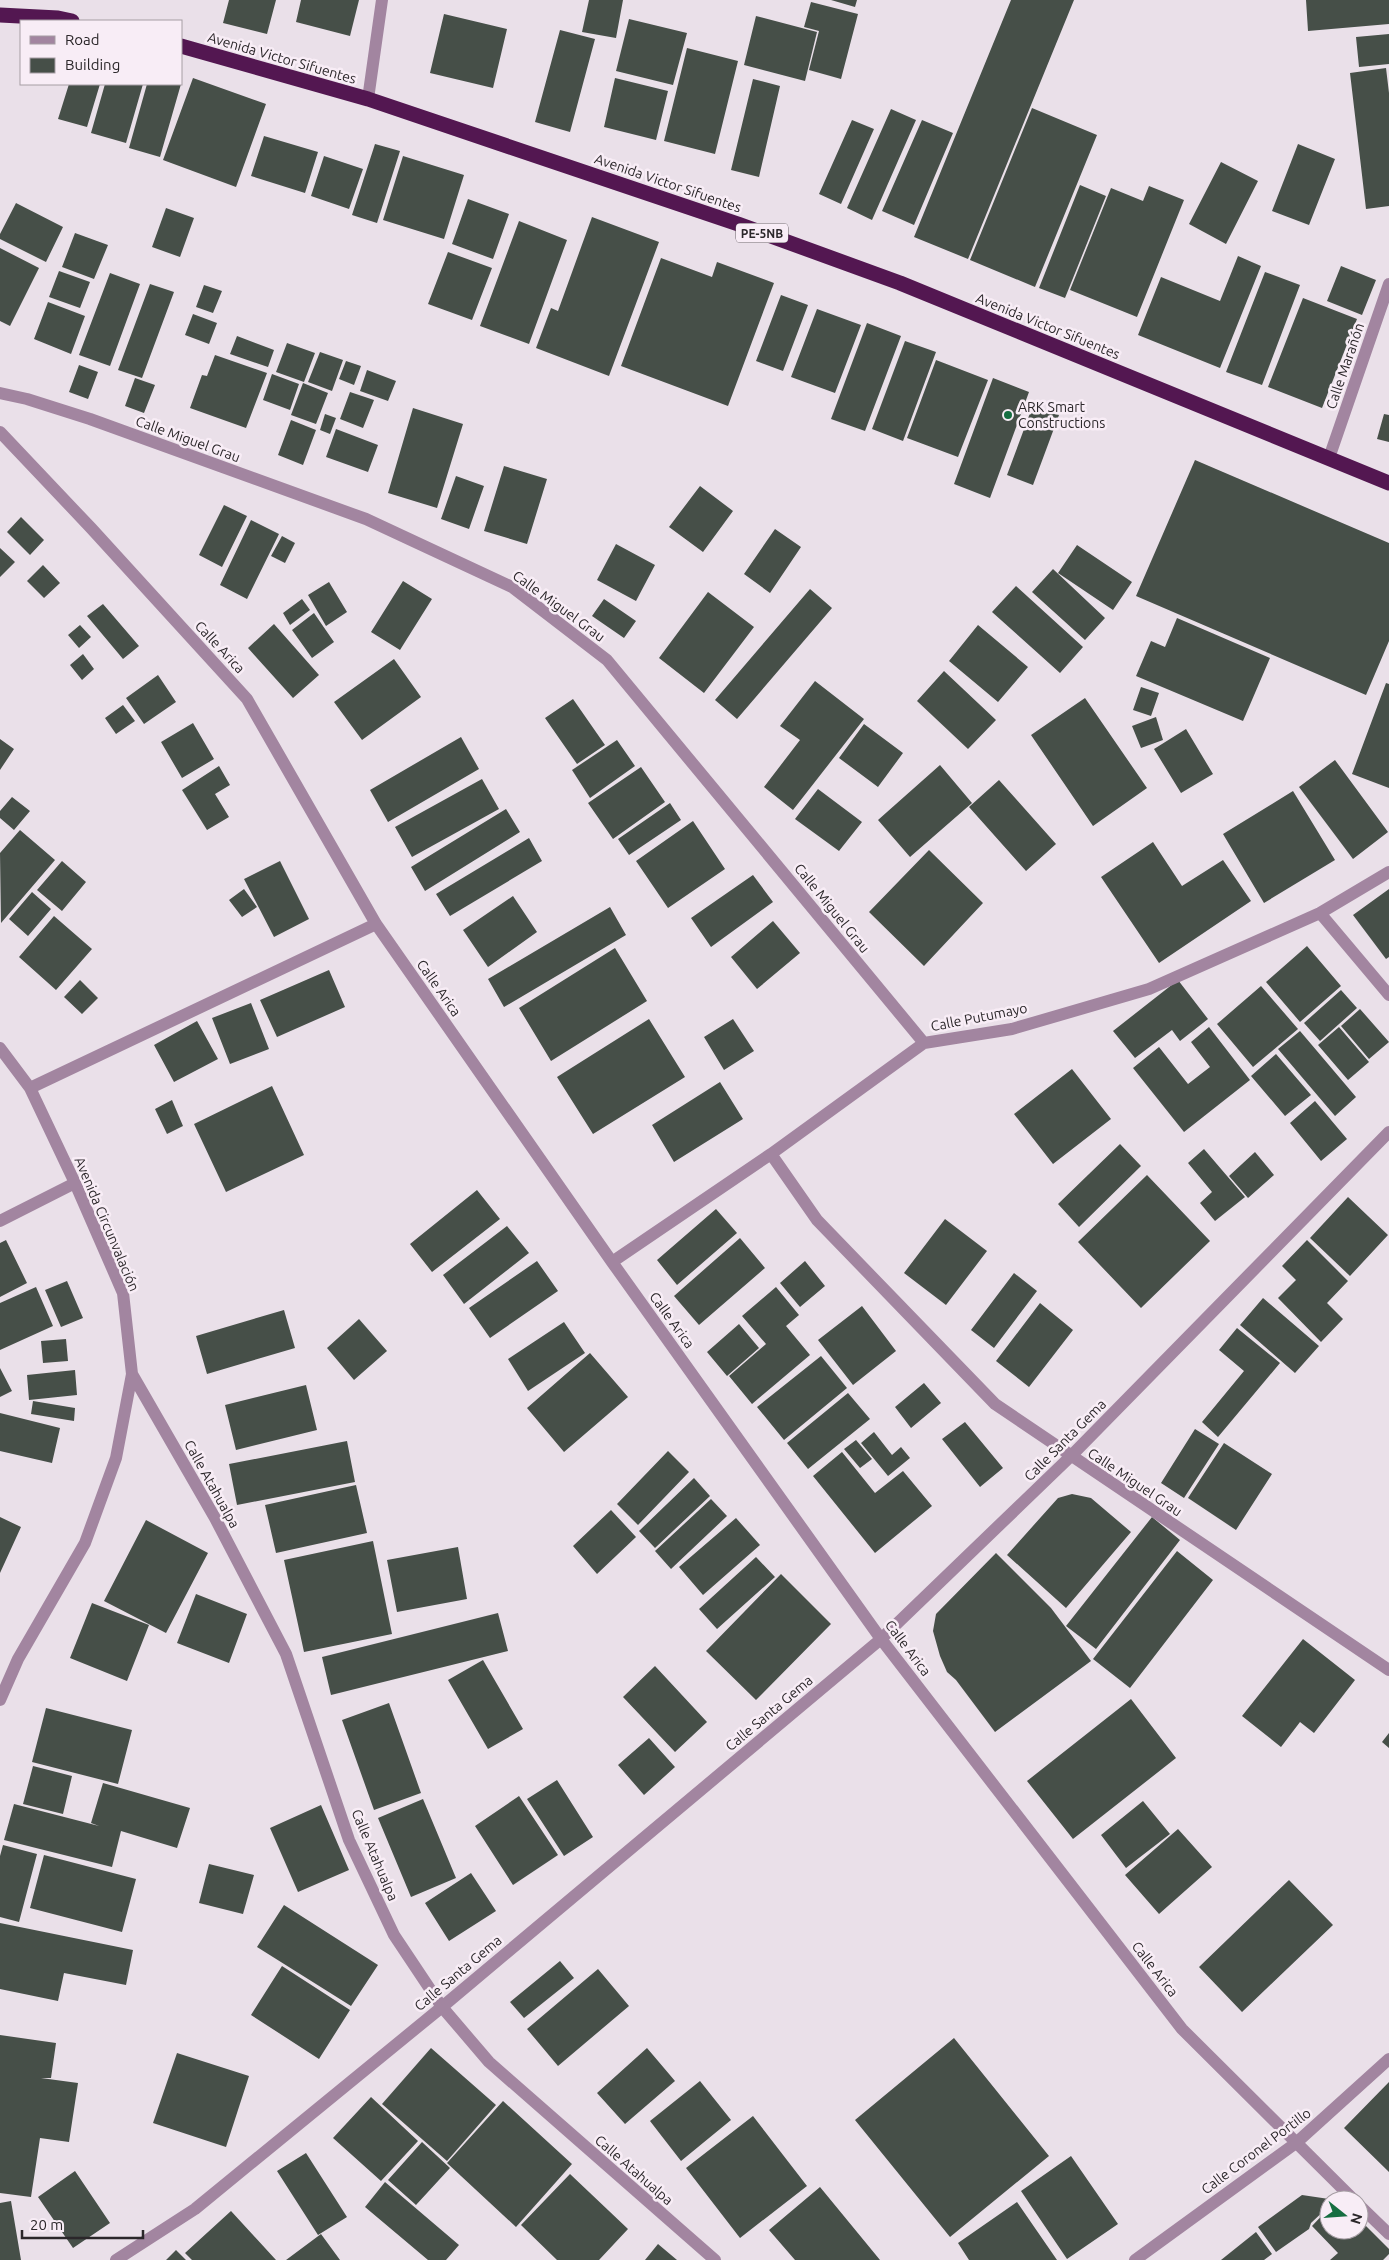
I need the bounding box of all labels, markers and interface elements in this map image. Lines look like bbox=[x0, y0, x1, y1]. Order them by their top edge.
legend bbox=[20, 20, 182, 85]
street label: Avenida Victor Sifuentes bbox=[206, 29, 358, 87]
text: Road bbox=[65, 31, 100, 48]
text: Building bbox=[65, 56, 120, 73]
street label: Avenida Victor Sifuentes bbox=[593, 150, 743, 216]
road number: PE-5NB bbox=[736, 224, 788, 242]
street label: Avenida Victor Sifuentes bbox=[974, 290, 1122, 362]
street label: Calle Marañón bbox=[1323, 321, 1367, 411]
place label: ARK Smart Constructions bbox=[1018, 399, 1105, 431]
marker: ARK Smart Constructions bbox=[1002, 409, 1014, 421]
street label: Calle Miguel Grau bbox=[134, 413, 242, 465]
street label: Calle Miguel Grau bbox=[510, 567, 608, 645]
street label: Calle Arica bbox=[192, 618, 248, 676]
street label: Calle Miguel Grau bbox=[791, 860, 873, 956]
street label: Calle Arica bbox=[414, 957, 464, 1019]
street label: Calle Putumayo bbox=[929, 1000, 1029, 1034]
street label: Avenida Circunvalación bbox=[71, 1155, 143, 1293]
street label: Calle Arica bbox=[646, 1289, 698, 1351]
street label: Calle Santa Gema bbox=[1021, 1396, 1109, 1484]
street label: Calle Atahualpa bbox=[181, 1437, 243, 1531]
street label: Calle Miguel Grau bbox=[1085, 1445, 1185, 1519]
street label: Calle Arica bbox=[882, 1617, 934, 1679]
street label: Calle Santa Gema bbox=[722, 1672, 816, 1754]
street label: Calle Atahualpa bbox=[348, 1807, 402, 1903]
street label: Calle Santa Gema bbox=[411, 1932, 505, 2014]
street label: Calle Arica bbox=[1129, 1938, 1181, 2000]
street label: Calle Coronel Portillo bbox=[1198, 2105, 1314, 2197]
street label: Calle Atahualpa bbox=[592, 2132, 676, 2208]
north arrow bbox=[1319, 2190, 1369, 2240]
scale bar bbox=[22, 2208, 144, 2240]
text: N bbox=[1347, 2211, 1366, 2226]
text: 20 m bbox=[30, 2216, 63, 2233]

